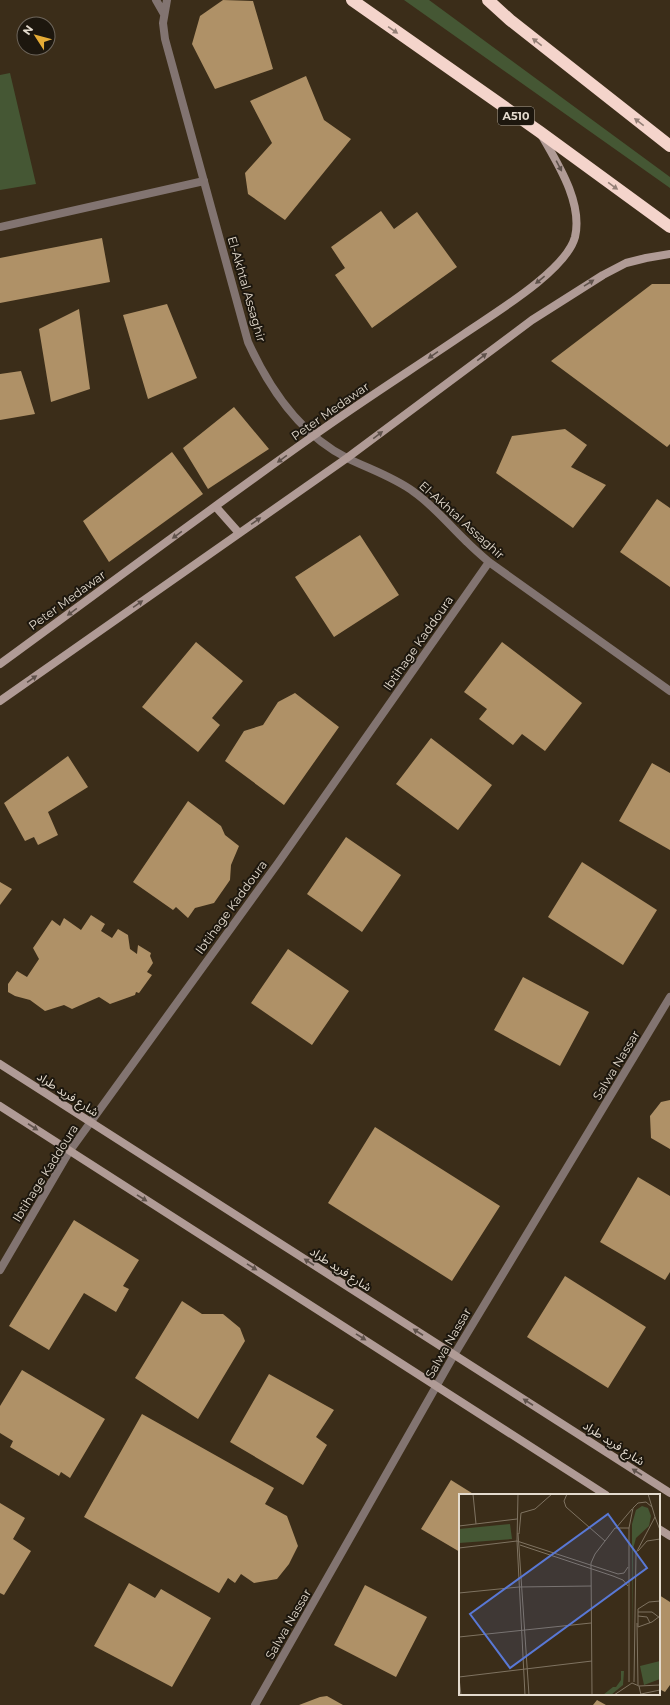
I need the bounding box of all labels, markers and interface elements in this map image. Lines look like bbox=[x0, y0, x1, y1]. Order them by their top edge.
north arrow bbox=[16, 16, 56, 56]
text: N bbox=[20, 22, 36, 38]
one-way arrow bbox=[388, 26, 398, 34]
one-way arrow bbox=[532, 37, 543, 46]
road number: A510 bbox=[498, 107, 534, 125]
one-way arrow bbox=[634, 118, 645, 127]
one-way arrow bbox=[555, 160, 562, 172]
one-way arrow bbox=[608, 182, 619, 190]
street label: El-Akhtal Assaghir bbox=[225, 234, 269, 344]
one-way arrow bbox=[534, 276, 545, 284]
one-way arrow bbox=[583, 280, 595, 287]
one-way arrow bbox=[428, 351, 439, 359]
one-way arrow bbox=[477, 353, 488, 361]
street label: Peter Medawar bbox=[288, 378, 372, 443]
one-way arrow bbox=[373, 431, 383, 439]
one-way arrow bbox=[277, 455, 287, 463]
street label: El-Akhtal Assaghir bbox=[416, 478, 508, 562]
one-way arrow bbox=[251, 517, 261, 525]
one-way arrow bbox=[172, 531, 182, 539]
street label: Peter Medawar bbox=[26, 567, 109, 633]
street label: Ibtihage Kaddoura bbox=[380, 593, 456, 693]
one-way arrow bbox=[133, 600, 144, 608]
one-way arrow bbox=[66, 608, 77, 616]
one-way arrow bbox=[27, 675, 37, 683]
street label: Ibtihage Kaddoura bbox=[192, 857, 270, 957]
street label: Salwa Nassar bbox=[589, 1027, 643, 1103]
street label: شارع فريد طراد bbox=[33, 1068, 102, 1121]
street label: Ibtihage Kaddoura bbox=[9, 1121, 81, 1225]
one-way arrow bbox=[27, 1123, 38, 1131]
one-way arrow bbox=[136, 1194, 148, 1201]
street label: شارع فريد طراد bbox=[306, 1243, 375, 1296]
one-way arrow bbox=[304, 1258, 314, 1266]
one-way arrow bbox=[246, 1264, 258, 1271]
street label: Salwa Nassar bbox=[422, 1305, 474, 1381]
one-way arrow bbox=[413, 1328, 423, 1336]
one-way arrow bbox=[356, 1333, 366, 1341]
one-way arrow bbox=[523, 1398, 533, 1406]
street label: شارع فريد طراد bbox=[579, 1417, 648, 1470]
one-way arrow bbox=[632, 1468, 642, 1476]
inset map bbox=[459, 1494, 660, 1695]
street label: Salwa Nassar bbox=[262, 1586, 314, 1662]

